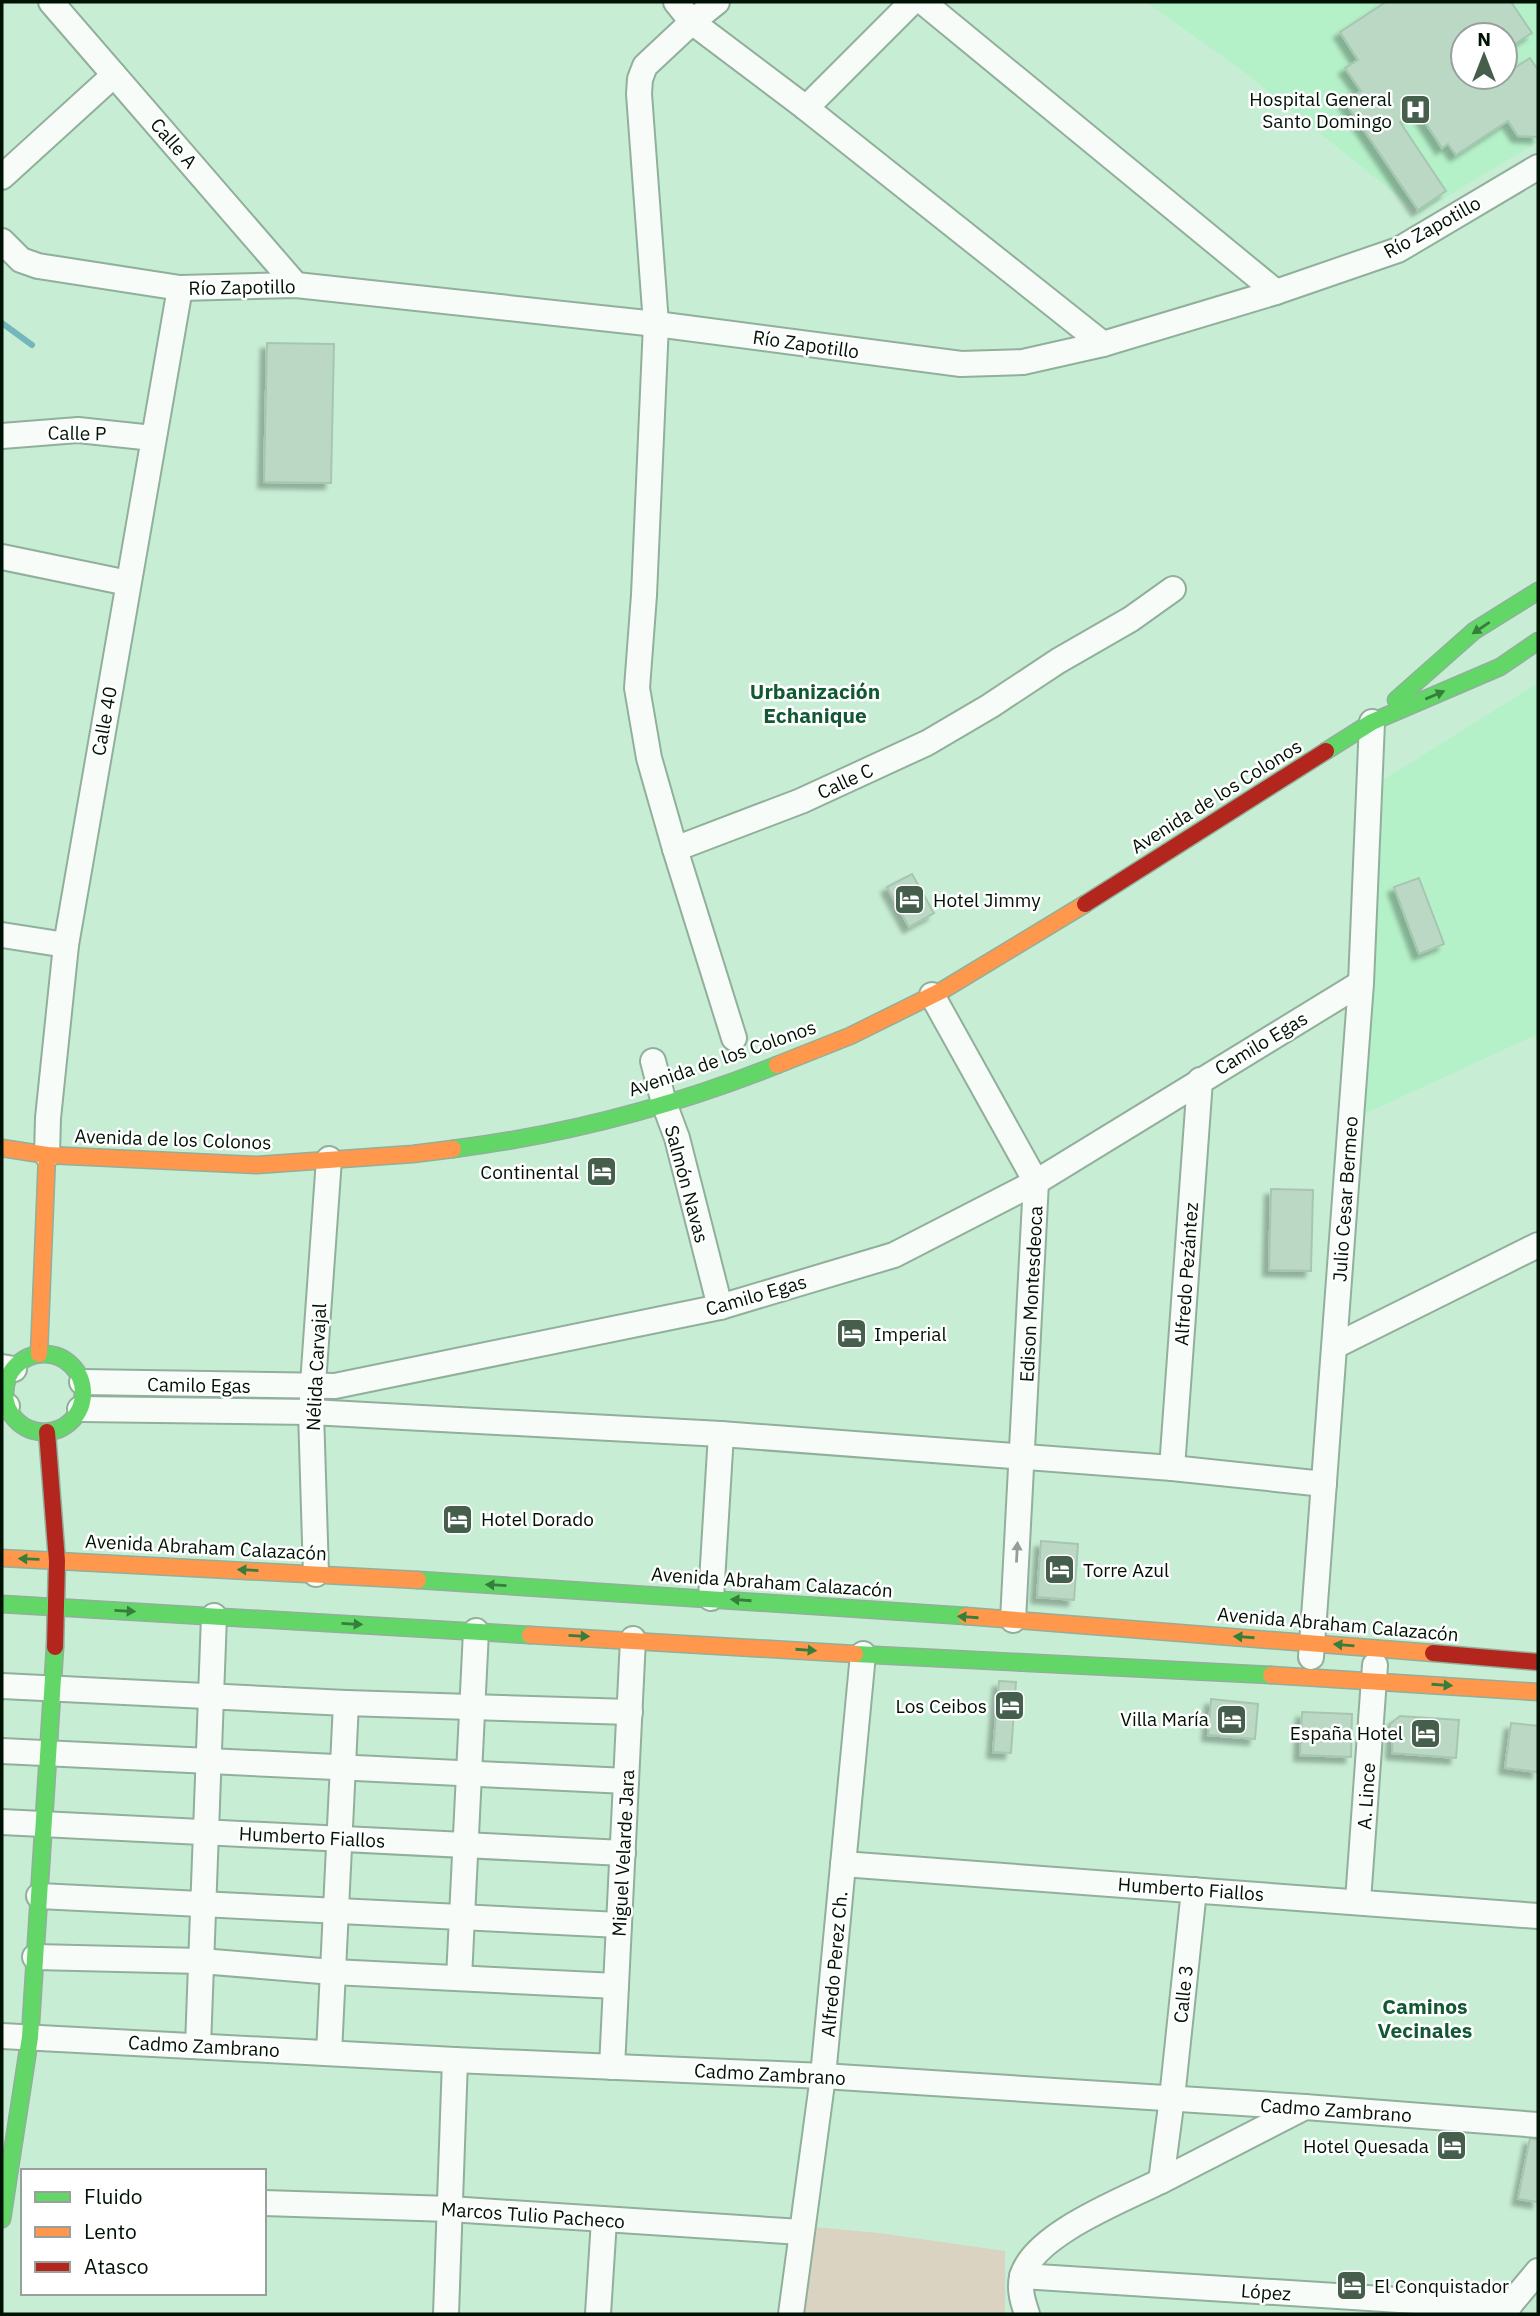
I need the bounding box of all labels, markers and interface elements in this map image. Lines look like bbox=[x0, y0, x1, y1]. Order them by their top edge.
north arrow bbox=[1449, 21, 1519, 91]
text: N bbox=[1477, 27, 1491, 51]
place label: Hospital General Santo Domingo bbox=[1249, 87, 1392, 133]
hospital icon: Hospital General Santo Domingo bbox=[1398, 93, 1432, 127]
street label: Calle A bbox=[145, 113, 203, 173]
street label: Río Zapotillo bbox=[1379, 191, 1485, 263]
street label: Río Zapotillo bbox=[188, 274, 296, 300]
street label: Río Zapotillo bbox=[751, 325, 861, 363]
street label: Calle P bbox=[47, 420, 107, 446]
one-way arrow bbox=[1471, 621, 1491, 634]
district label: Urbanización Echanique bbox=[750, 677, 880, 729]
street label: Calle 40 bbox=[86, 684, 122, 758]
one-way arrow bbox=[1425, 689, 1445, 701]
street label: Avenida de los Colonos bbox=[1126, 734, 1306, 858]
street label: Calle C bbox=[813, 758, 877, 804]
hotel icon: Hotel Jimmy bbox=[893, 883, 927, 917]
place label: Hotel Jimmy bbox=[933, 888, 1041, 912]
street label: Camilo Egas bbox=[1210, 1006, 1312, 1080]
street label: Avenida de los Colonos bbox=[625, 1015, 819, 1101]
street label: Julio Cesar Bermeo bbox=[1327, 1115, 1363, 1283]
street label: Salmón Navas bbox=[660, 1123, 714, 1245]
street label: Avenida de los Colonos bbox=[74, 1124, 272, 1154]
hotel icon: Continental bbox=[585, 1155, 619, 1189]
place label: Continental bbox=[480, 1160, 579, 1184]
street label: Alfredo Pezántez bbox=[1169, 1201, 1203, 1347]
street label: Edison Montesdeoca bbox=[1014, 1205, 1048, 1383]
street label: Camilo Egas bbox=[703, 1269, 809, 1321]
street label: Nélida Carvajal bbox=[301, 1302, 331, 1432]
hotel icon: Imperial bbox=[834, 1317, 868, 1351]
place label: Imperial bbox=[874, 1322, 947, 1346]
street label: Camilo Egas bbox=[147, 1372, 251, 1398]
hotel icon: Hotel Dorado bbox=[441, 1502, 475, 1536]
place label: Hotel Dorado bbox=[481, 1507, 594, 1531]
street label: Avenida Abraham Calazacón bbox=[85, 1529, 327, 1565]
one-way arrow bbox=[1011, 1541, 1022, 1563]
hotel icon: Torre Azul bbox=[1043, 1553, 1077, 1587]
one-way arrow bbox=[18, 1554, 40, 1565]
place label: Torre Azul bbox=[1083, 1558, 1169, 1582]
street label: Avenida Abraham Calazacón bbox=[650, 1562, 894, 1602]
one-way arrow bbox=[236, 1564, 258, 1575]
one-way arrow bbox=[485, 1579, 507, 1590]
one-way arrow bbox=[730, 1594, 752, 1605]
street label: Avenida Abraham Calazacón bbox=[1216, 1602, 1460, 1646]
one-way arrow bbox=[114, 1606, 136, 1617]
one-way arrow bbox=[957, 1611, 979, 1622]
one-way arrow bbox=[341, 1618, 363, 1629]
one-way arrow bbox=[568, 1631, 590, 1642]
one-way arrow bbox=[1233, 1631, 1255, 1642]
one-way arrow bbox=[1333, 1639, 1355, 1650]
one-way arrow bbox=[795, 1645, 817, 1656]
one-way arrow bbox=[1431, 1680, 1453, 1691]
hotel icon: Los Ceibos bbox=[993, 1689, 1027, 1723]
place label: Los Ceibos bbox=[895, 1694, 987, 1718]
hotel icon: Villa María bbox=[1215, 1702, 1249, 1736]
place label: Villa María bbox=[1120, 1707, 1209, 1731]
hotel icon: España Hotel bbox=[1409, 1716, 1443, 1750]
place label: España Hotel bbox=[1290, 1721, 1403, 1745]
street label: A. Lince bbox=[1352, 1762, 1380, 1830]
street label: Miguel Velarde Jara bbox=[607, 1769, 639, 1937]
street label: Humberto Fiallos bbox=[238, 1821, 386, 1853]
street label: Humberto Fiallos bbox=[1117, 1872, 1265, 1906]
street label: Alfredo Perez Ch. bbox=[816, 1890, 852, 2038]
street label: Calle 3 bbox=[1168, 1964, 1198, 2024]
district label: Caminos Vecinales bbox=[1378, 1992, 1472, 2044]
street label: Cadmo Zambrano bbox=[128, 2030, 280, 2062]
street label: Cadmo Zambrano bbox=[694, 2058, 846, 2090]
street label: Cadmo Zambrano bbox=[1259, 2093, 1413, 2127]
hotel icon: Hotel Quesada bbox=[1435, 2129, 1469, 2163]
place label: Hotel Quesada bbox=[1303, 2134, 1429, 2158]
legend bbox=[21, 2169, 266, 2295]
text: Fluido bbox=[84, 2182, 143, 2210]
street label: Marcos Tulio Pacheco bbox=[440, 2197, 626, 2233]
text: Lento bbox=[84, 2217, 137, 2245]
text: Atasco bbox=[84, 2252, 148, 2280]
hotel icon: El Conquistador bbox=[1334, 2269, 1368, 2303]
place label: El Conquistador bbox=[1374, 2274, 1509, 2298]
street label: López bbox=[1240, 2278, 1292, 2306]

